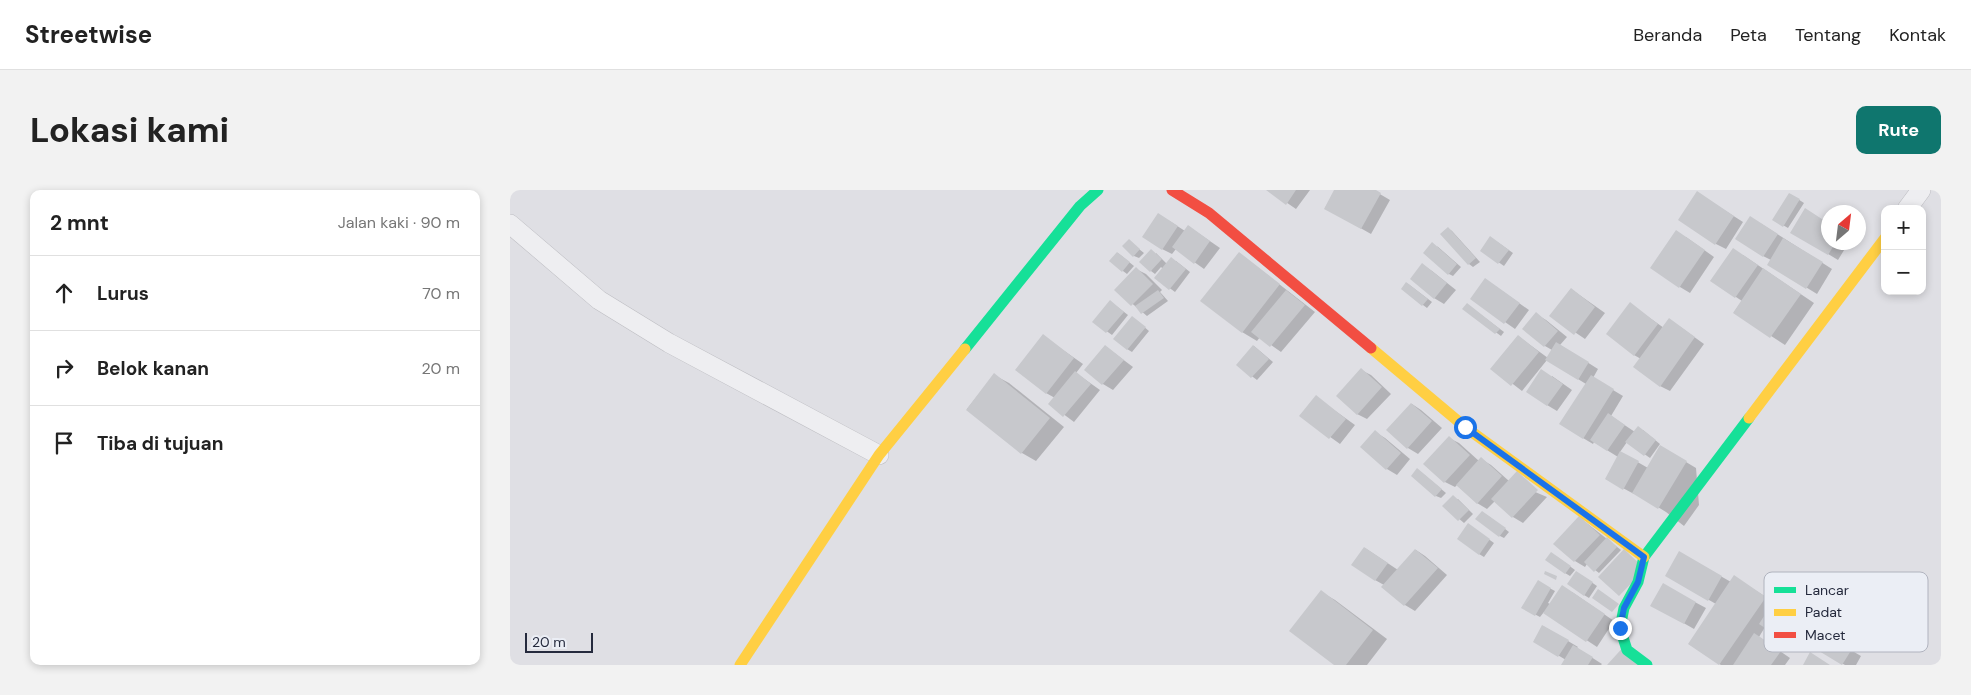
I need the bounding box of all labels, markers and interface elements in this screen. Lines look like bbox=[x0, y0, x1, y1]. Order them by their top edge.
text: Streetwise bbox=[25, 19, 152, 50]
text: Beranda bbox=[1633, 23, 1702, 47]
text: Peta bbox=[1730, 23, 1767, 47]
text: Tentang bbox=[1795, 23, 1861, 47]
text: Kontak bbox=[1889, 23, 1946, 47]
button: Rute bbox=[1856, 106, 1941, 154]
text: Lokasi kami bbox=[30, 107, 229, 153]
north arrow bbox=[1821, 205, 1866, 250]
map controls bbox=[1881, 205, 1926, 295]
button: + bbox=[1881, 205, 1926, 250]
text: 2 mnt bbox=[50, 209, 109, 237]
text: Jalan kaki · 90 m bbox=[338, 212, 460, 233]
button: − bbox=[1881, 250, 1926, 295]
icon: ahead bbox=[50, 279, 78, 307]
text: Lurus bbox=[97, 281, 149, 306]
text: 70 m bbox=[422, 283, 460, 304]
icon: right bbox=[50, 354, 78, 382]
text: Belok kanan bbox=[97, 356, 209, 381]
text: 20 m bbox=[421, 358, 460, 379]
route start bbox=[1454, 416, 1477, 439]
icon: arrive bbox=[50, 429, 78, 457]
text: Tiba di tujuan bbox=[97, 431, 223, 456]
legend bbox=[1764, 572, 1928, 652]
text: Lancar bbox=[1805, 581, 1849, 599]
text: Padat bbox=[1805, 603, 1842, 621]
route end bbox=[1609, 617, 1632, 640]
text: Macet bbox=[1805, 626, 1846, 644]
scale bar bbox=[525, 630, 592, 653]
text: 20 m bbox=[532, 633, 566, 651]

